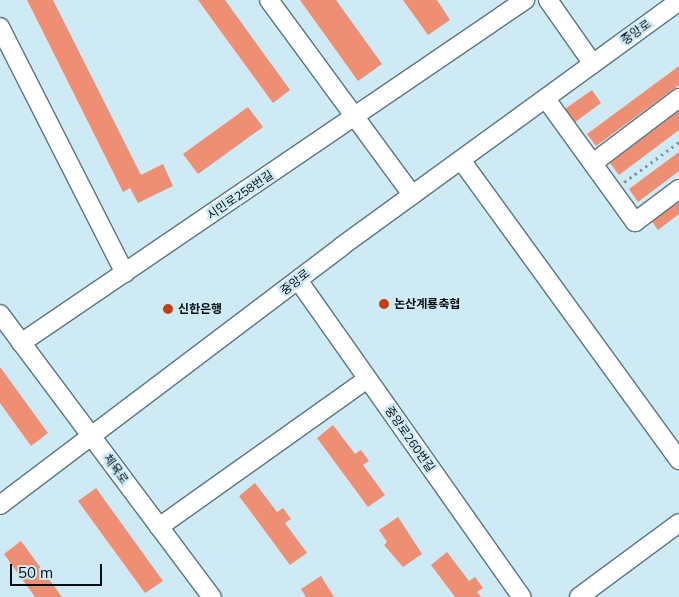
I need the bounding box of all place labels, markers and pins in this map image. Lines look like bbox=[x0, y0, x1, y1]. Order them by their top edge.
place label: 논산계룡축협 bbox=[394, 297, 460, 311]
marker: 논산계룡축협 bbox=[378, 298, 390, 310]
place label: 신한은행 bbox=[178, 302, 222, 316]
marker: 신한은행 bbox=[162, 303, 174, 315]

